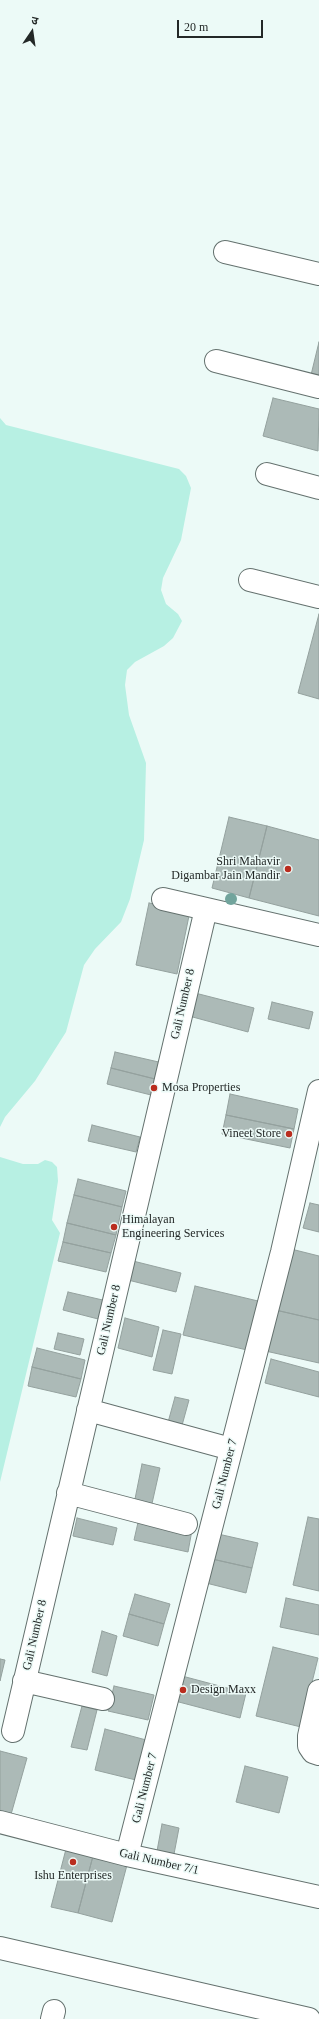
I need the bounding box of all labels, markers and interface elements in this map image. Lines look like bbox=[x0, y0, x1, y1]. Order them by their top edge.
north arrow bbox=[12, 12, 52, 52]
scale bar bbox=[179, 12, 265, 38]
text: उ bbox=[30, 14, 39, 27]
text: 20 m bbox=[184, 20, 208, 34]
place label: Shri Mahavir Digambar Jain Mandir bbox=[171, 855, 280, 883]
marker: Shri Mahavir Digambar Jain Mandir bbox=[283, 864, 293, 874]
street label: Gali Number 8 bbox=[168, 967, 198, 1041]
place label: Mosa Properties bbox=[162, 1081, 240, 1095]
marker: Mosa Properties bbox=[149, 1083, 159, 1093]
place label: Vineet Store bbox=[221, 1127, 281, 1141]
marker: Vineet Store bbox=[284, 1129, 294, 1139]
place label: Himalayan Engineering Services bbox=[122, 1213, 224, 1241]
marker: Himalayan Engineering Services bbox=[109, 1222, 119, 1232]
street label: Gali Number 8 bbox=[94, 1283, 124, 1357]
street label: Gali Number 7 bbox=[209, 1437, 241, 1511]
street label: Gali Number 8 bbox=[20, 1598, 50, 1672]
place label: Design Maxx bbox=[191, 1683, 256, 1697]
marker: Design Maxx bbox=[178, 1685, 188, 1695]
street label: Gali Number 7 bbox=[129, 1751, 161, 1825]
street label: Gali Number 7/1 bbox=[118, 1846, 200, 1878]
marker: Ishu Enterprises bbox=[68, 1857, 78, 1867]
place label: Ishu Enterprises bbox=[34, 1869, 112, 1883]

